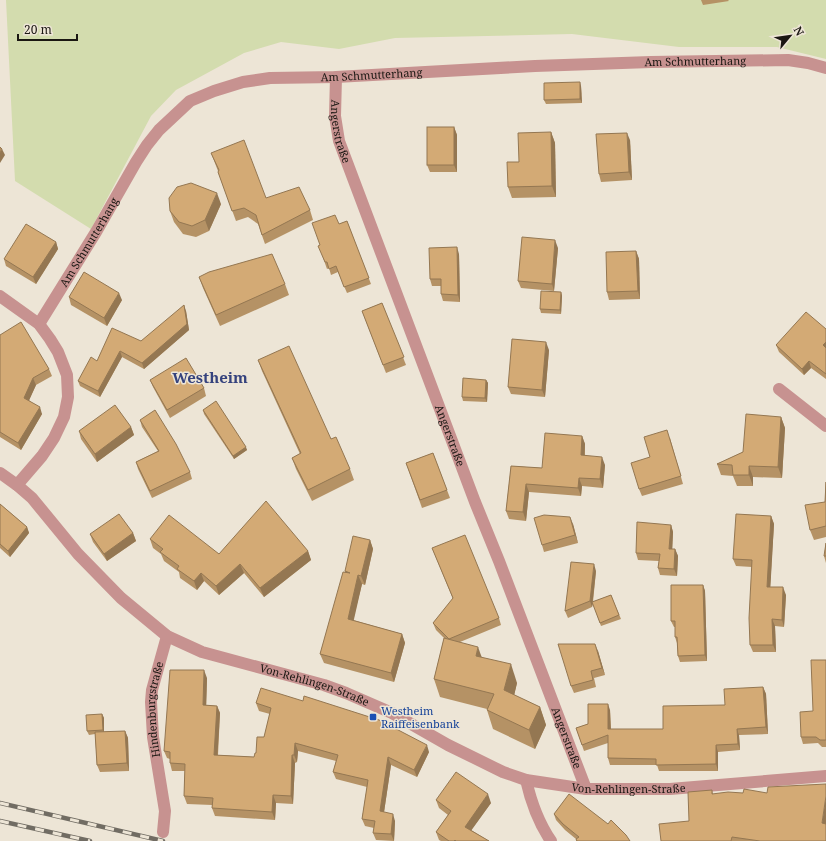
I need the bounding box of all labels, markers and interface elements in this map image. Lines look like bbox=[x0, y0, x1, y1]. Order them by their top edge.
scale bar bbox=[18, 16, 77, 42]
north arrow bbox=[770, 16, 810, 56]
text: 20 m bbox=[24, 21, 52, 38]
text: N bbox=[791, 23, 808, 39]
street label: Am Schmutterhang bbox=[644, 53, 746, 69]
street label: Am Schmutterhang bbox=[320, 64, 423, 84]
street label: Angerstraße bbox=[328, 99, 355, 165]
street label: Am Schmutterhang bbox=[56, 194, 121, 289]
district label: Westheim bbox=[172, 367, 248, 387]
street label: Angerstraße bbox=[432, 402, 469, 468]
street label: Hindenburgstraße bbox=[143, 659, 167, 759]
street label: Von-Rehlingen-Straße bbox=[258, 660, 372, 709]
place label: Westheim Raiffeisenbank bbox=[381, 703, 460, 731]
street label: Angerstraße bbox=[548, 705, 586, 771]
marker: Westheim Raiffeisenbank bbox=[368, 712, 378, 722]
street label: Von-Rehlingen-Straße bbox=[570, 779, 686, 796]

